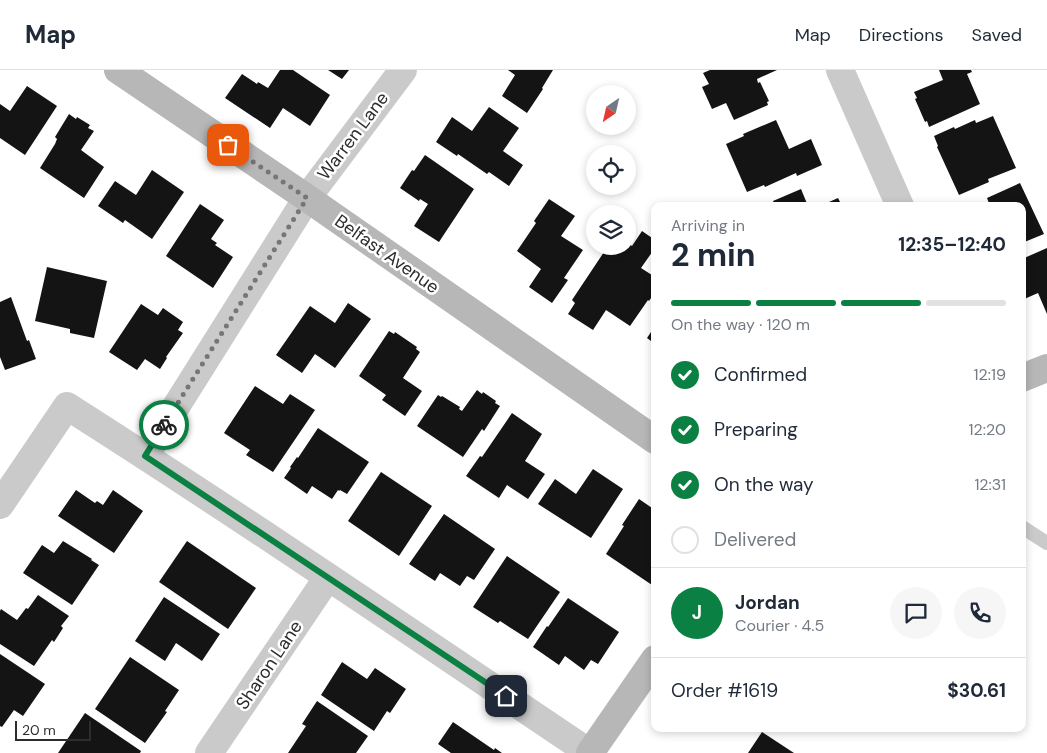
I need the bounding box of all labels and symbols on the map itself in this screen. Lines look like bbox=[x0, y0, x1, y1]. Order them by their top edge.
north arrow bbox=[586, 85, 636, 135]
street label: Warren Lane bbox=[312, 87, 394, 185]
pin bbox=[207, 124, 249, 166]
street label: Belfast Avenue bbox=[330, 209, 444, 299]
courier bbox=[139, 400, 189, 450]
street label: Sharon Lane bbox=[230, 616, 308, 714]
pin bbox=[485, 675, 527, 717]
scale bar bbox=[15, 718, 91, 741]

